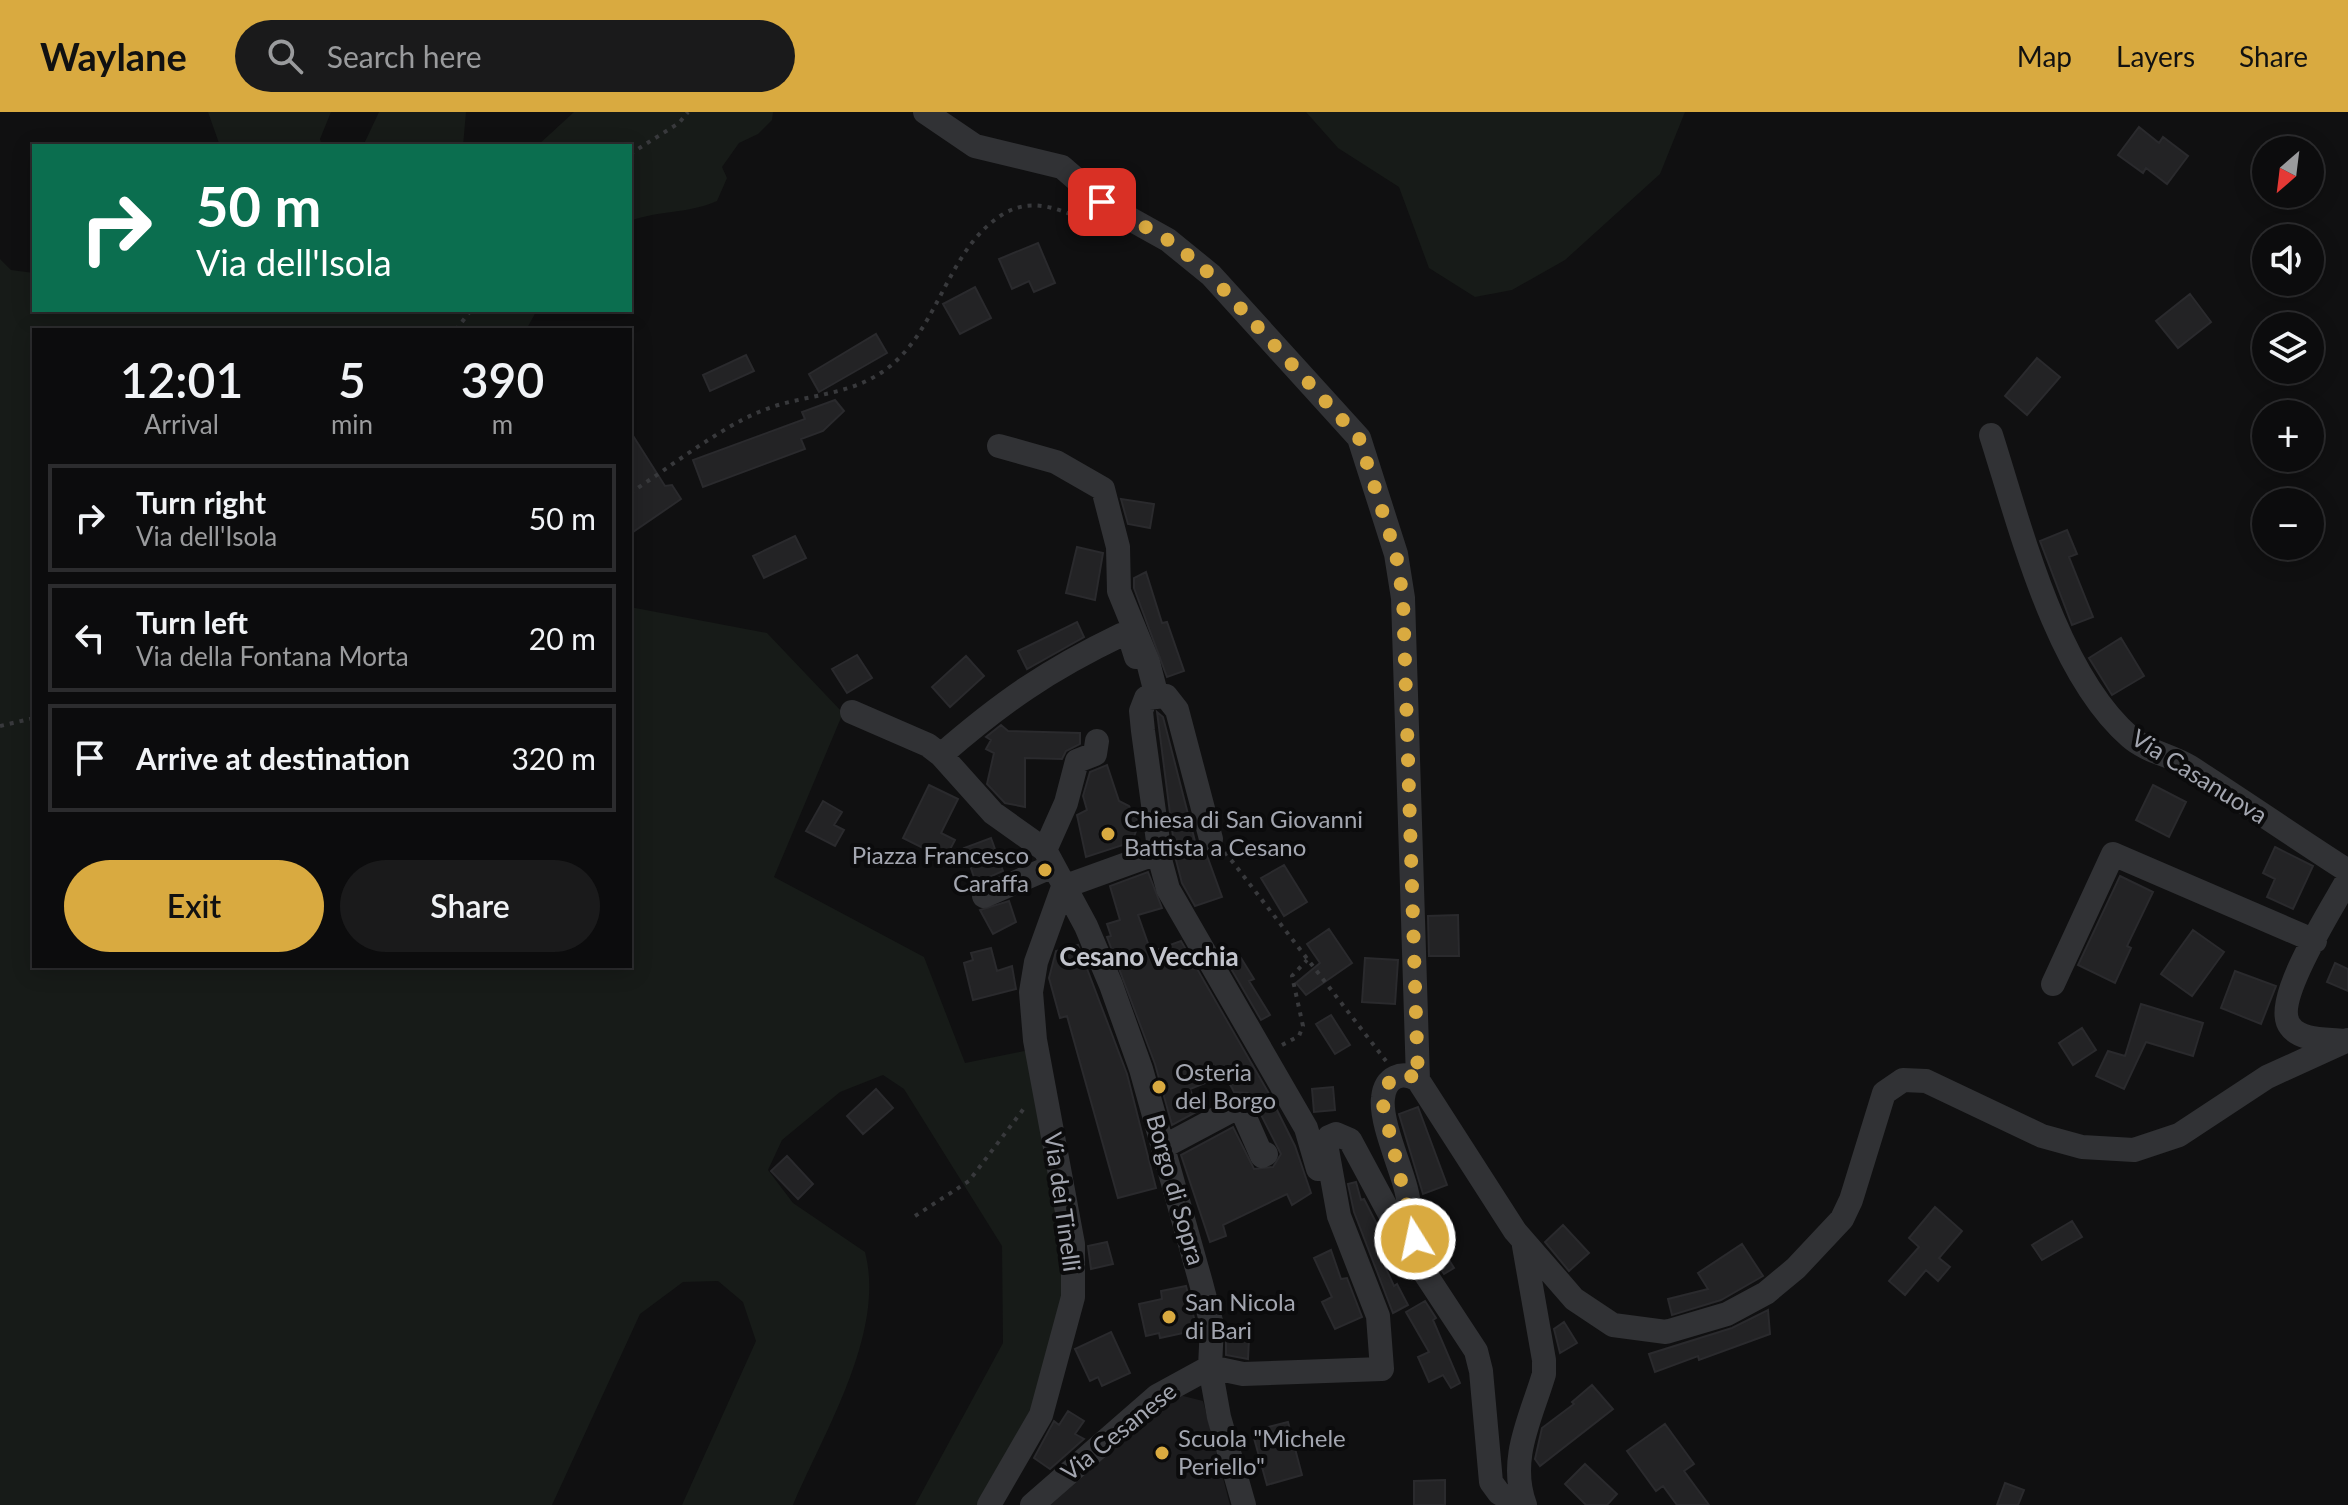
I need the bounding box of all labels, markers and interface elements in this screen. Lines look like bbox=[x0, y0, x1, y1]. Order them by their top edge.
search box bbox=[235, 20, 795, 92]
text: Waylane bbox=[40, 33, 187, 79]
icon: search bbox=[263, 34, 307, 78]
text: Search here bbox=[327, 38, 482, 74]
text: Map bbox=[2017, 39, 2072, 73]
text: Layers bbox=[2116, 39, 2195, 73]
text: Share bbox=[2239, 39, 2308, 73]
north arrow bbox=[2252, 136, 2324, 208]
map controls bbox=[2252, 136, 2324, 560]
pin bbox=[1068, 168, 1136, 236]
text: 50 m bbox=[196, 172, 321, 239]
icon: right bbox=[64, 176, 168, 280]
icon: arrive bbox=[1080, 180, 1124, 224]
button: sound bbox=[2252, 224, 2324, 296]
text: Via dell'Isola bbox=[196, 240, 392, 284]
button: layers bbox=[2252, 312, 2324, 384]
text: 12:01 bbox=[120, 351, 243, 408]
text: 5 bbox=[338, 351, 366, 408]
text: 390 bbox=[461, 351, 544, 408]
button: + bbox=[2252, 400, 2324, 472]
text: Arrival bbox=[144, 408, 219, 440]
text: min bbox=[331, 408, 373, 440]
text: m bbox=[492, 408, 513, 440]
text: Turn right bbox=[136, 484, 266, 520]
button: − bbox=[2252, 488, 2324, 560]
icon: right bbox=[68, 496, 112, 540]
text: 50 m bbox=[529, 500, 596, 536]
text: Via dell'Isola bbox=[136, 520, 277, 552]
text: Turn left bbox=[136, 604, 248, 640]
icon: left bbox=[68, 616, 112, 660]
text: 20 m bbox=[529, 620, 596, 656]
text: Via della Fontana Morta bbox=[136, 640, 409, 672]
street label: Via Casanuova bbox=[2127, 723, 2273, 829]
icon: arrive bbox=[68, 736, 112, 780]
text: Arrive at destination bbox=[136, 740, 410, 776]
text: 320 m bbox=[511, 740, 596, 776]
place label: Chiesa di San Giovanni Battista a Cesano bbox=[1124, 804, 1363, 861]
marker: Chiesa di San Giovanni Battista a Cesano bbox=[1099, 825, 1117, 843]
place label: Piazza Francesco Caraffa bbox=[852, 840, 1029, 897]
button: Exit bbox=[64, 860, 324, 952]
button: Share bbox=[340, 860, 600, 952]
marker: Piazza Francesco Caraffa bbox=[1036, 861, 1054, 879]
district label: Cesano Vecchia bbox=[1059, 940, 1239, 972]
place label: Osteria del Borgo bbox=[1175, 1057, 1276, 1114]
marker: Osteria del Borgo bbox=[1150, 1078, 1168, 1096]
street label: Borgo di Sopra bbox=[1141, 1111, 1212, 1268]
street label: Via dei Tinelli bbox=[1039, 1130, 1088, 1273]
position arrow bbox=[1373, 1197, 1457, 1281]
place label: San Nicola di Bari bbox=[1185, 1287, 1296, 1344]
marker: San Nicola di Bari bbox=[1160, 1308, 1178, 1326]
street label: Via Cesanese bbox=[1055, 1376, 1182, 1486]
place label: Scuola "Michele Periello" bbox=[1178, 1423, 1346, 1480]
marker: Scuola "Michele Periello" bbox=[1153, 1444, 1171, 1462]

